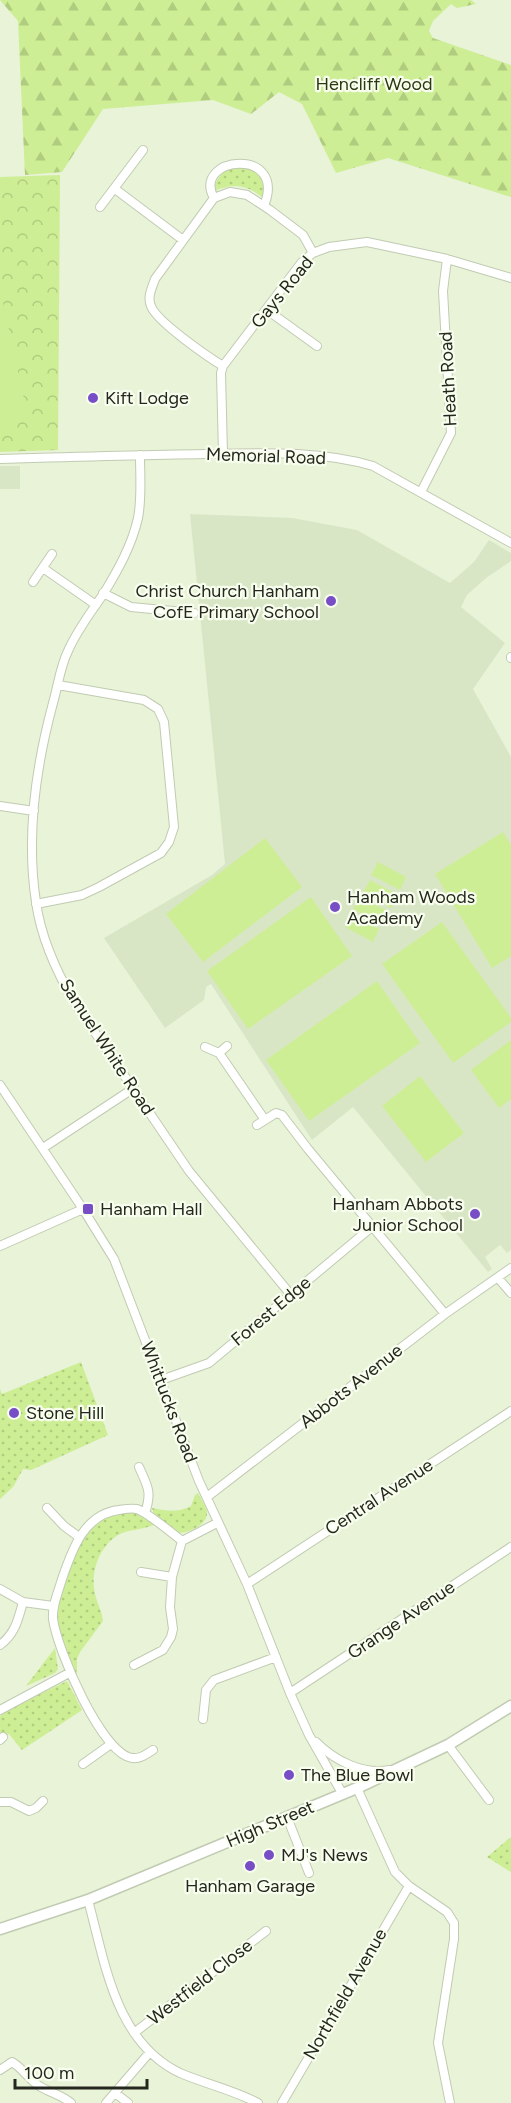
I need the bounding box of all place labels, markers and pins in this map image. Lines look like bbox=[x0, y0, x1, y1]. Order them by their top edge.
place label: Kift Lodge bbox=[105, 387, 189, 409]
marker: Kift Lodge bbox=[86, 391, 100, 405]
place label: Christ Church Hanham CofE Primary School bbox=[135, 580, 319, 623]
marker: Christ Church Hanham CofE Primary School bbox=[324, 594, 338, 608]
place label: Hanham Woods Academy bbox=[347, 886, 475, 929]
marker: Hanham Woods Academy bbox=[328, 900, 342, 914]
place label: Hanham Abbots Junior School bbox=[332, 1193, 463, 1236]
place label: Hanham Hall bbox=[100, 1198, 202, 1220]
marker: Hanham Hall bbox=[81, 1202, 95, 1216]
marker: Hanham Abbots Junior School bbox=[468, 1207, 482, 1221]
place label: Stone Hill bbox=[26, 1402, 104, 1424]
marker: Stone Hill bbox=[7, 1406, 21, 1420]
place label: The Blue Bowl bbox=[301, 1764, 414, 1786]
marker: The Blue Bowl bbox=[282, 1768, 296, 1782]
place label: MJ's News bbox=[281, 1844, 368, 1866]
marker: MJ's News bbox=[262, 1848, 276, 1862]
marker: Hanham Garage bbox=[243, 1859, 257, 1873]
place label: Hanham Garage bbox=[185, 1875, 315, 1897]

